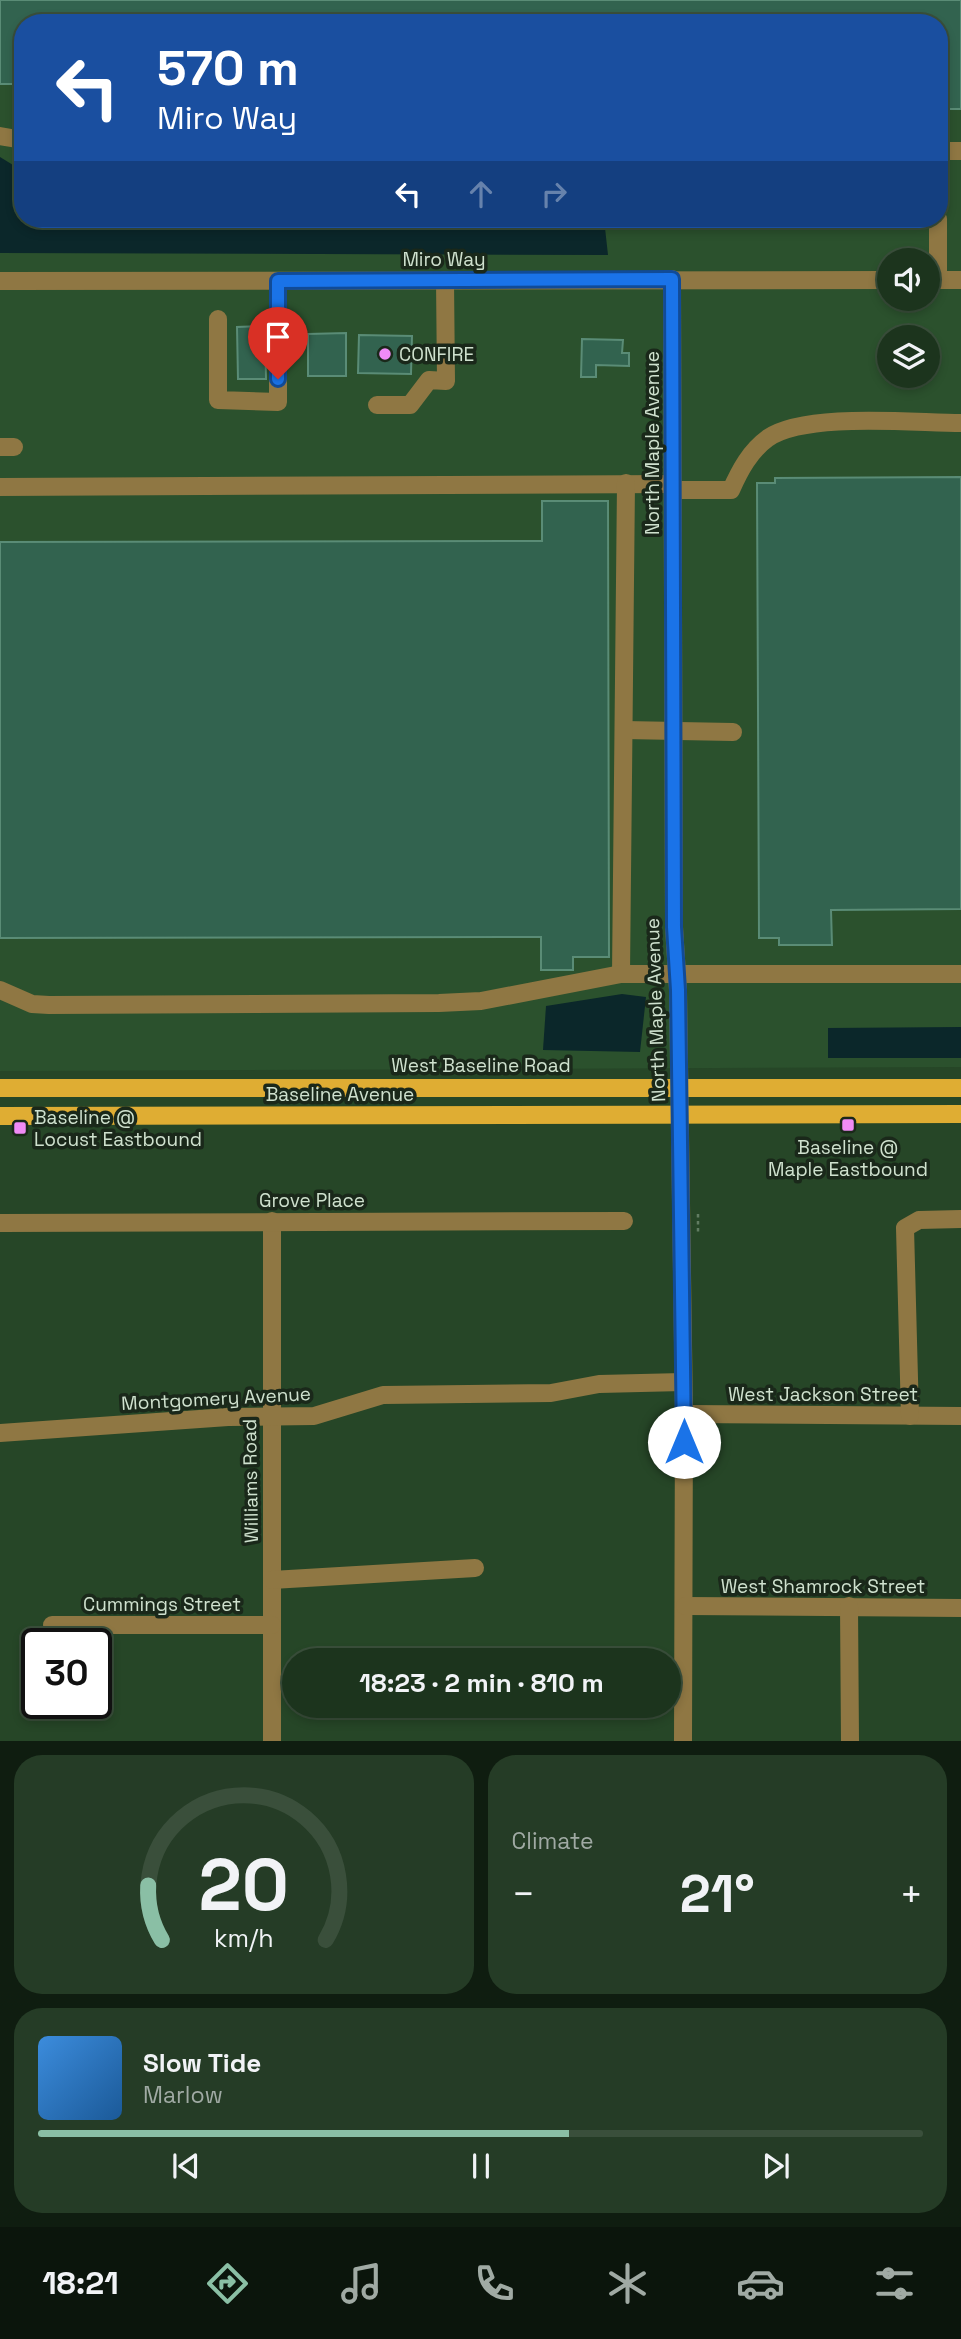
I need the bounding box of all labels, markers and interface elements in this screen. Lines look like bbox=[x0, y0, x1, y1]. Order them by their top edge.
text: 570 m bbox=[157, 37, 299, 99]
icon: left bbox=[42, 42, 133, 133]
text: Miro Way bbox=[157, 98, 297, 138]
icon: left bbox=[389, 175, 427, 213]
icon: ahead bbox=[462, 175, 500, 213]
icon: right bbox=[535, 175, 573, 213]
street label: Miro Way bbox=[402, 247, 486, 272]
map controls bbox=[877, 248, 940, 388]
button: sound bbox=[877, 248, 940, 311]
pin bbox=[248, 307, 308, 379]
icon: arrive bbox=[259, 318, 297, 356]
button: layers bbox=[877, 325, 940, 388]
place label: CONFIRE bbox=[399, 342, 474, 367]
marker: CONFIRE bbox=[377, 346, 393, 362]
street label: North Maple Avenue bbox=[640, 351, 665, 535]
street label: North Maple Avenue bbox=[640, 918, 671, 1102]
street label: West Baseline Road bbox=[391, 1053, 571, 1078]
street label: Baseline Avenue bbox=[266, 1082, 414, 1107]
place label: Baseline @ Locust Eastbound bbox=[34, 1105, 202, 1152]
marker: Baseline @ Maple Eastbound bbox=[840, 1117, 856, 1133]
marker: Baseline @ Locust Eastbound bbox=[12, 1120, 28, 1136]
place label: Baseline @ Maple Eastbound bbox=[768, 1135, 928, 1182]
street label: Grove Place bbox=[259, 1188, 365, 1213]
street label: Montgomery Avenue bbox=[120, 1381, 312, 1416]
street label: West Jackson Street bbox=[728, 1382, 918, 1407]
position arrow bbox=[647, 1405, 721, 1479]
street label: Williams Road bbox=[237, 1419, 264, 1543]
street label: West Shamrock Street bbox=[721, 1574, 925, 1599]
street label: Cummings Street bbox=[83, 1592, 241, 1617]
speed limit sign: 30 bbox=[21, 1628, 112, 1719]
text: 18:23 · 2 min · 810 m bbox=[359, 1666, 604, 1700]
text: Climate bbox=[512, 1826, 594, 1856]
text: 20 bbox=[199, 1839, 289, 1932]
text: 21° bbox=[680, 1861, 755, 1927]
text: − bbox=[512, 1870, 535, 1918]
text: + bbox=[899, 1870, 923, 1918]
text: km/h bbox=[214, 1922, 274, 1954]
text: Slow Tide bbox=[143, 2046, 261, 2080]
text: Marlow bbox=[143, 2080, 223, 2110]
icon: previous bbox=[167, 2147, 205, 2185]
icon: pause bbox=[462, 2147, 500, 2185]
icon: next bbox=[757, 2147, 795, 2185]
icon: directions bbox=[203, 2259, 252, 2308]
icon: music bbox=[337, 2259, 386, 2308]
icon: phone bbox=[470, 2259, 519, 2308]
icon: climate bbox=[603, 2259, 652, 2308]
icon: car bbox=[736, 2259, 785, 2308]
icon: filters bbox=[870, 2259, 919, 2308]
text: 18:21 bbox=[42, 2263, 119, 2303]

